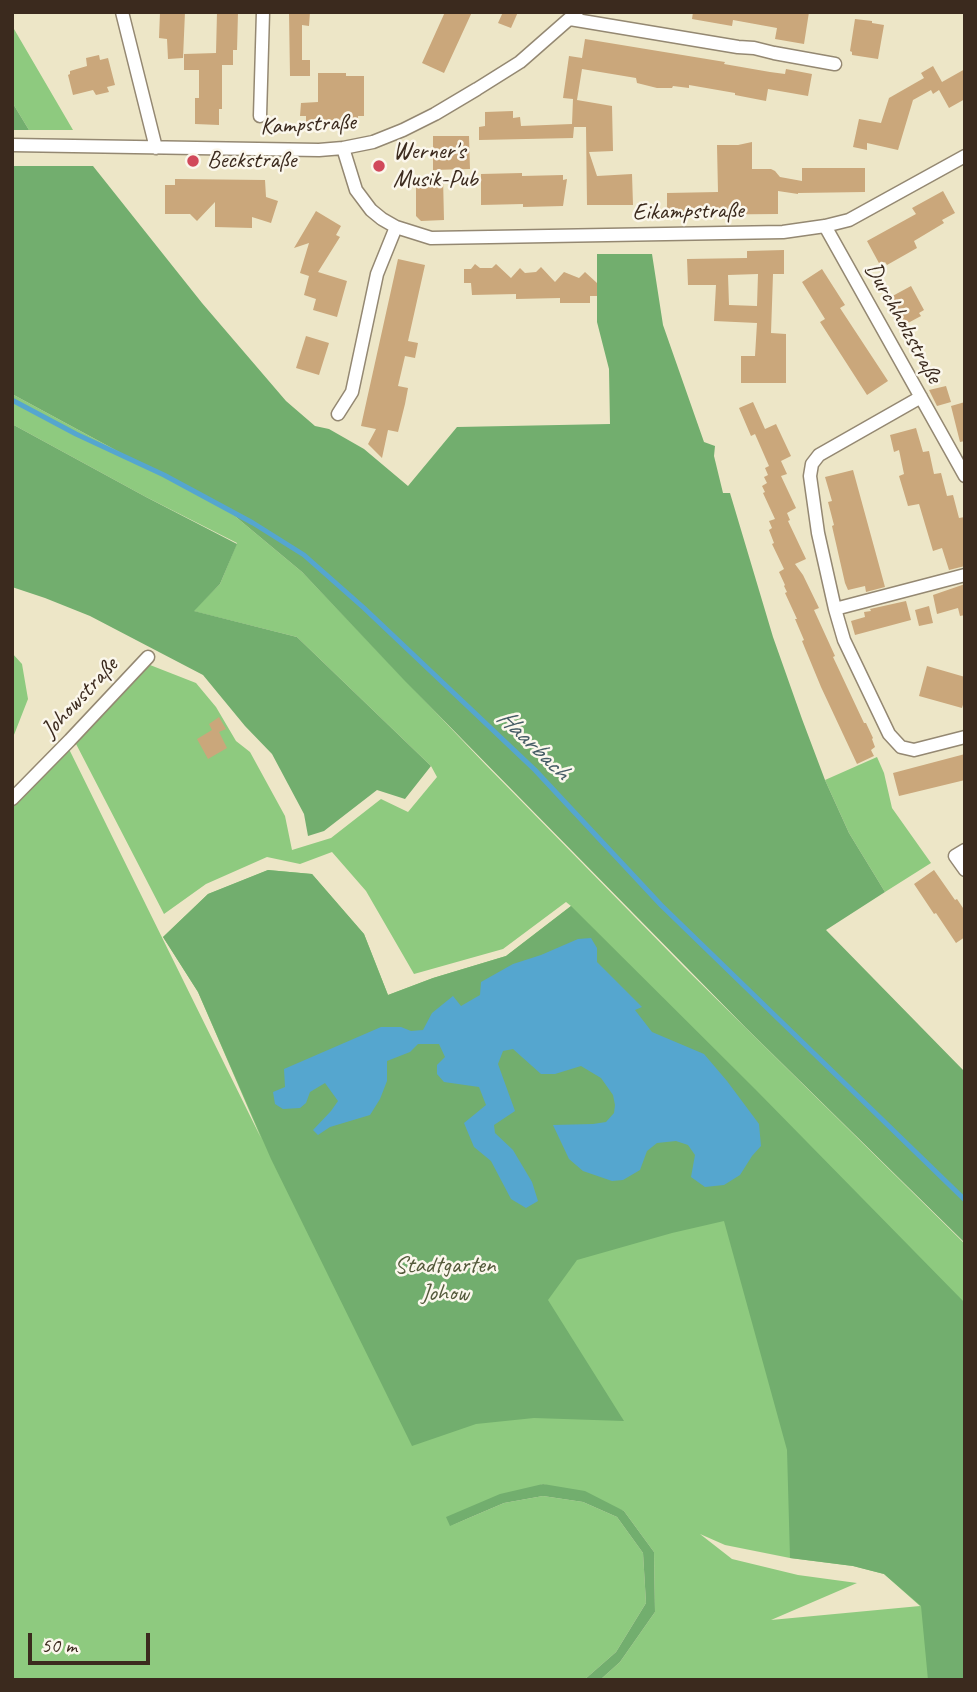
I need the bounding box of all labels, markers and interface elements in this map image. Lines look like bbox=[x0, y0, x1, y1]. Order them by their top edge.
street label: Kampstraße bbox=[259, 108, 357, 142]
place label: Werner's Musik-Pub bbox=[393, 138, 478, 194]
place label: Beckstraße bbox=[207, 147, 296, 175]
marker: Beckstraße bbox=[185, 153, 201, 169]
marker: Werner's Musik-Pub bbox=[371, 158, 387, 174]
street label: Eikampstraße bbox=[632, 197, 744, 227]
street label: Durchholzstraße bbox=[858, 257, 948, 389]
street label: Johowstraße bbox=[36, 652, 124, 744]
water label: Haarbach bbox=[490, 703, 576, 787]
park label: Stadtgarten Johow bbox=[394, 1252, 496, 1308]
scale bar bbox=[32, 1618, 154, 1662]
text: 50 m bbox=[41, 1632, 77, 1658]

